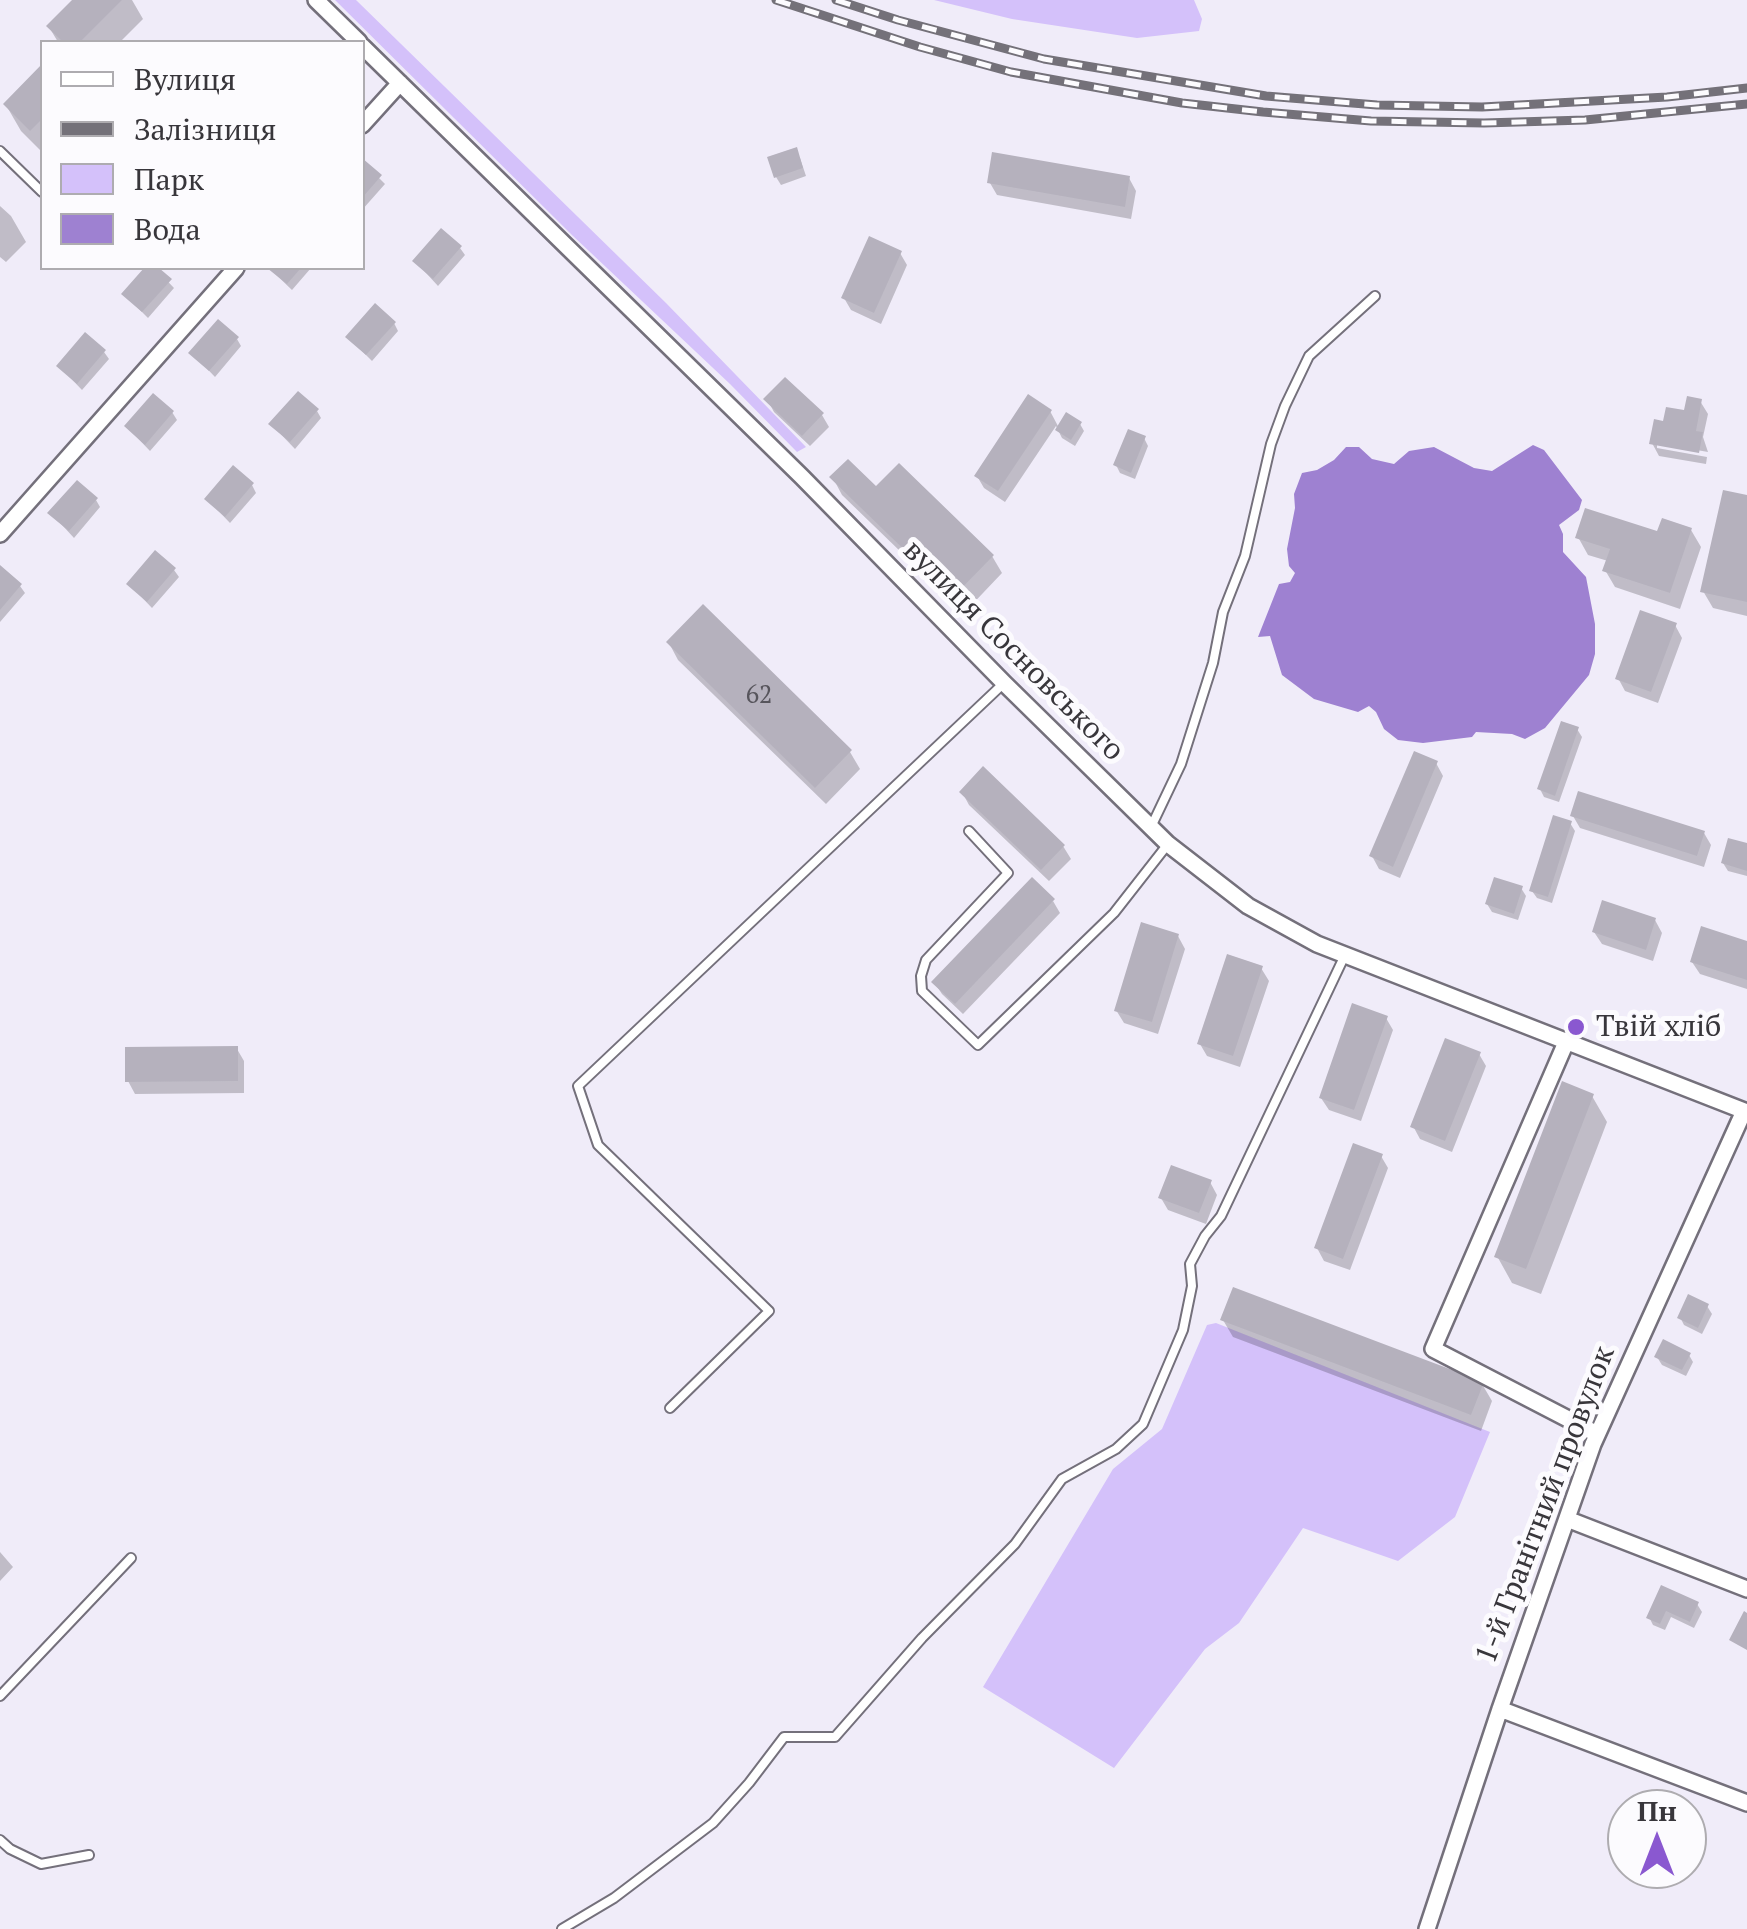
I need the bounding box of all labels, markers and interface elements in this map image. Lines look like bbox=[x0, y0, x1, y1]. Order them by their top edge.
legend bbox=[40, 40, 365, 270]
text: Вулиця bbox=[134, 59, 236, 99]
text: Залізниця bbox=[134, 109, 276, 149]
text: Парк bbox=[134, 159, 204, 199]
text: Вода bbox=[134, 209, 201, 249]
street label: вулиця Сосновського bbox=[895, 533, 1131, 769]
house number: 62 bbox=[746, 681, 772, 711]
place label: Твій хліб bbox=[1596, 1009, 1721, 1045]
marker: Твій хліб bbox=[1565, 1016, 1587, 1038]
street label: 1-й Гранітний провулок bbox=[1469, 1341, 1623, 1669]
north arrow bbox=[1607, 1789, 1707, 1889]
text: Пн bbox=[1637, 1792, 1677, 1829]

